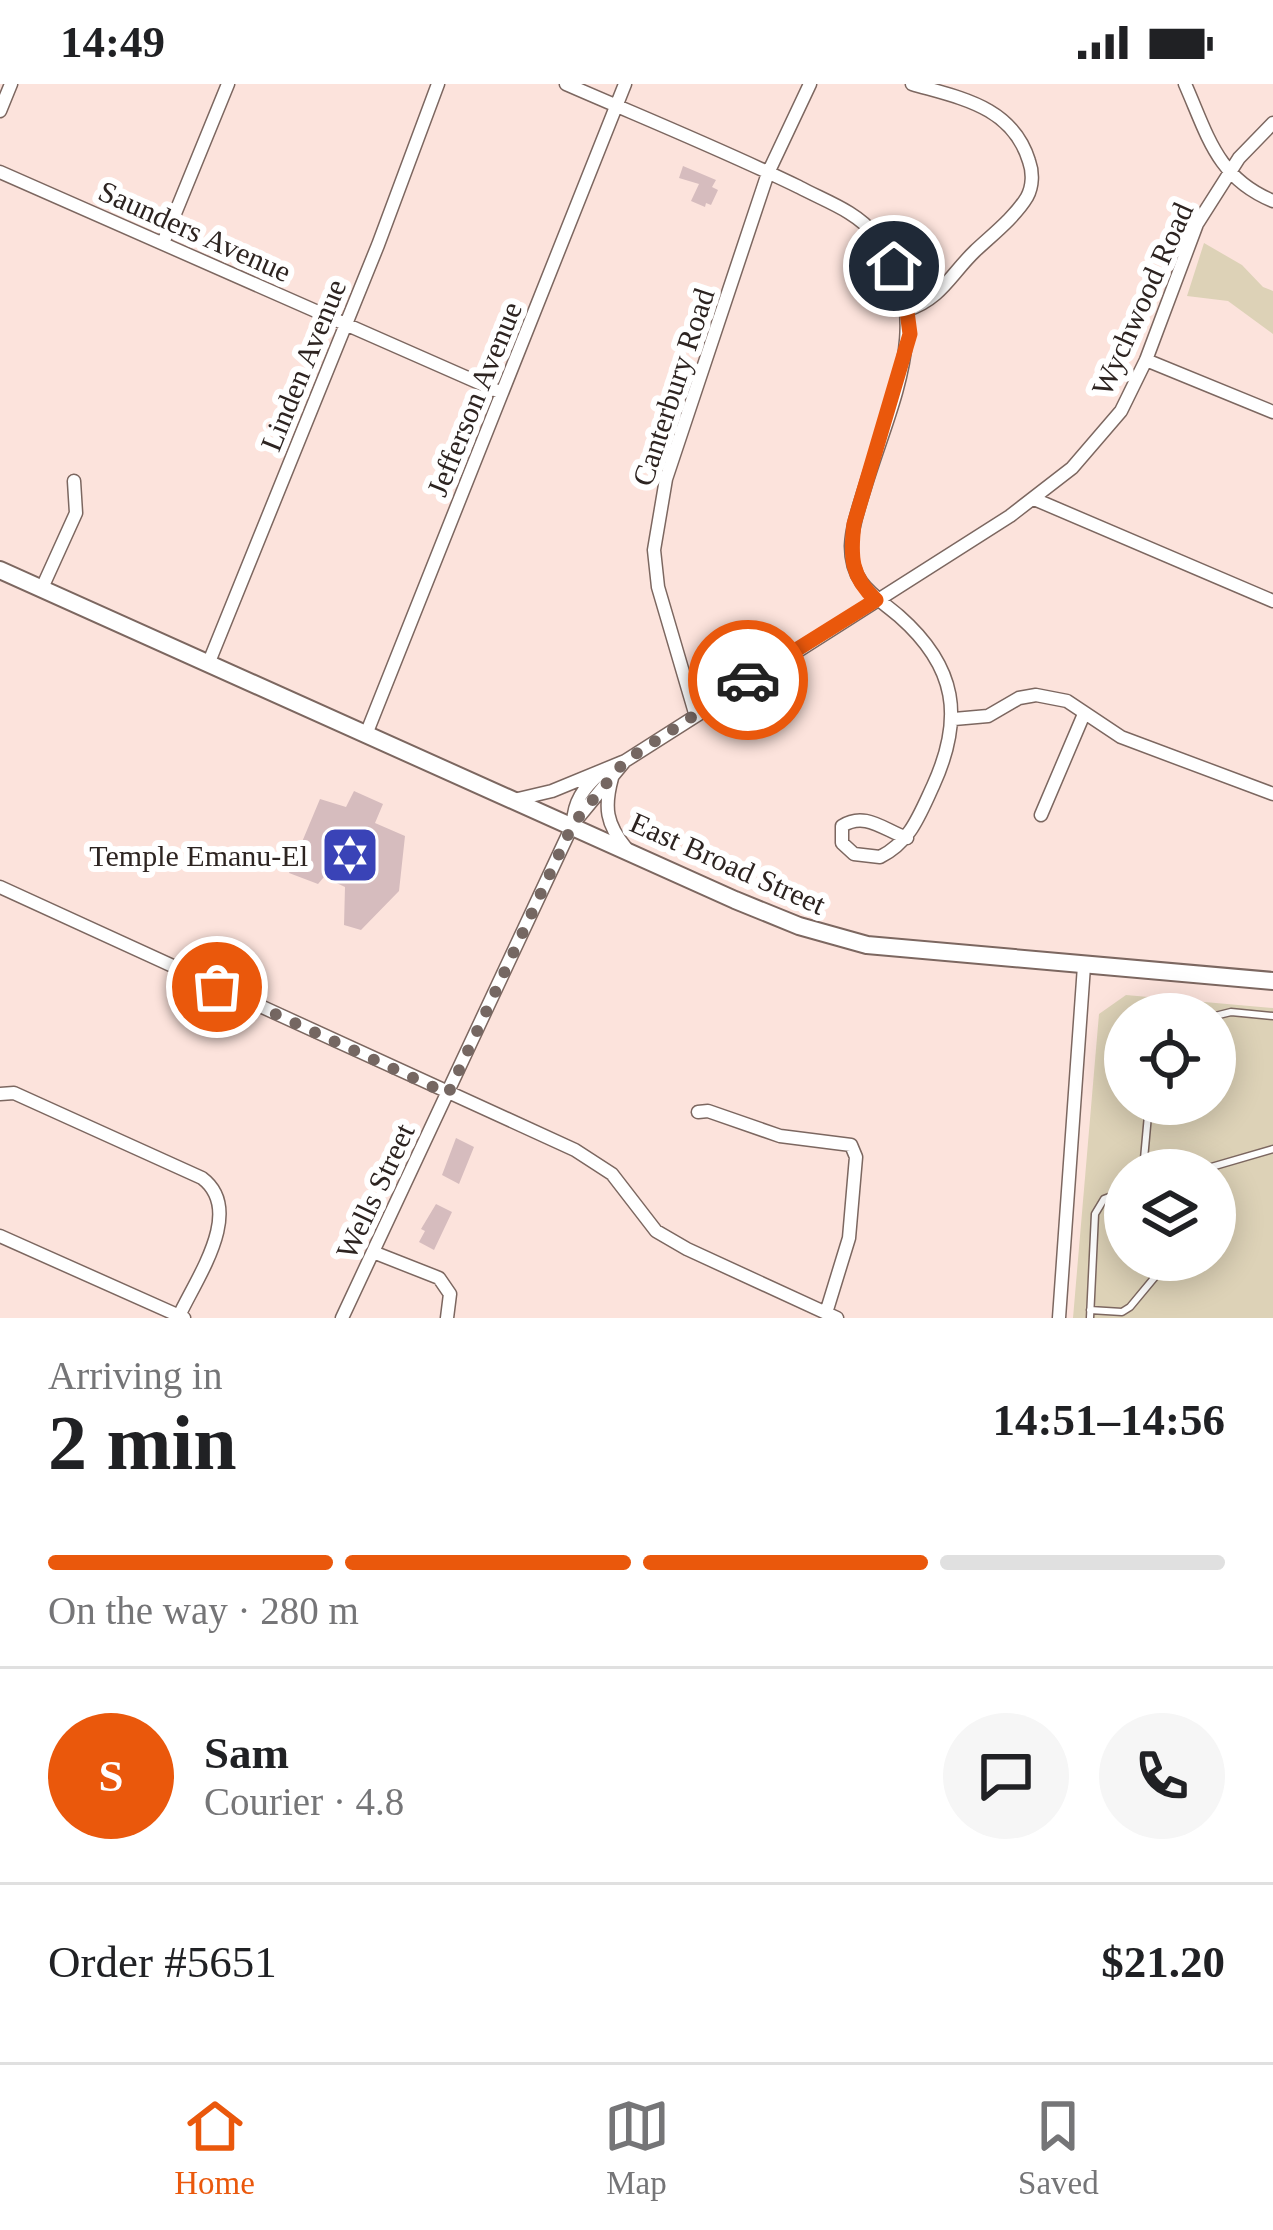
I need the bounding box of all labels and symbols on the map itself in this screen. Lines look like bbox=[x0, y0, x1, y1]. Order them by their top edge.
street label: Saunders Avenue bbox=[94, 174, 296, 288]
street label: Wychwood Road bbox=[1085, 198, 1199, 400]
pin bbox=[843, 215, 945, 317]
street label: Linden Avenue bbox=[254, 274, 352, 456]
street label: Canterbury Road bbox=[626, 284, 720, 490]
street label: Jefferson Avenue bbox=[420, 297, 528, 501]
courier bbox=[688, 620, 808, 740]
street label: East Broad Street bbox=[625, 805, 831, 921]
synagogue icon: Temple Emanu-El bbox=[319, 824, 381, 886]
place label: Temple Emanu-El bbox=[89, 839, 308, 872]
pin bbox=[166, 936, 268, 1038]
street label: Wells Street bbox=[329, 1118, 421, 1264]

